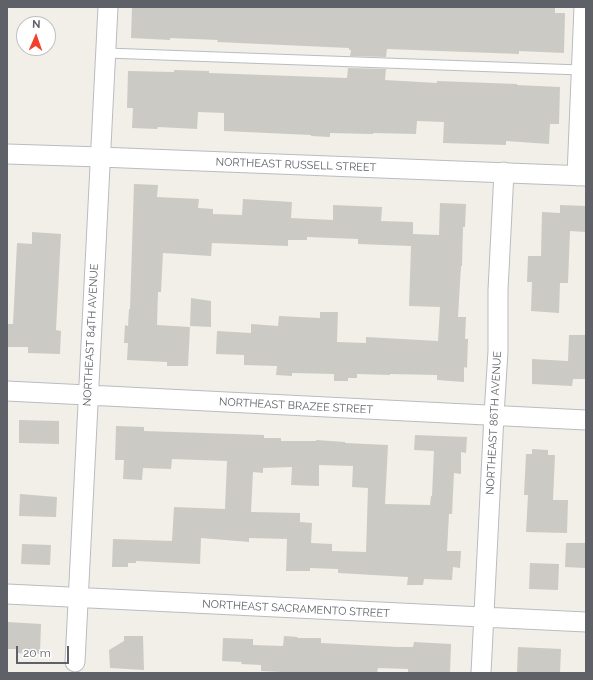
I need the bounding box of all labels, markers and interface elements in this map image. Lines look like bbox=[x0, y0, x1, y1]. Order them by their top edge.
north arrow bbox=[16, 16, 56, 56]
text: N bbox=[32, 18, 41, 31]
street label: NORTHEAST RUSSELL STREET bbox=[215, 156, 377, 174]
street label: NORTHEAST 84TH AVENUE bbox=[81, 263, 101, 407]
street label: NORTHEAST 86TH AVENUE bbox=[484, 351, 504, 495]
street label: NORTHEAST BRAZEE STREET bbox=[218, 395, 374, 417]
street label: NORTHEAST SACRAMENTO STREET bbox=[202, 597, 390, 621]
scale bar bbox=[18, 638, 71, 664]
text: 20 m bbox=[23, 646, 51, 660]

